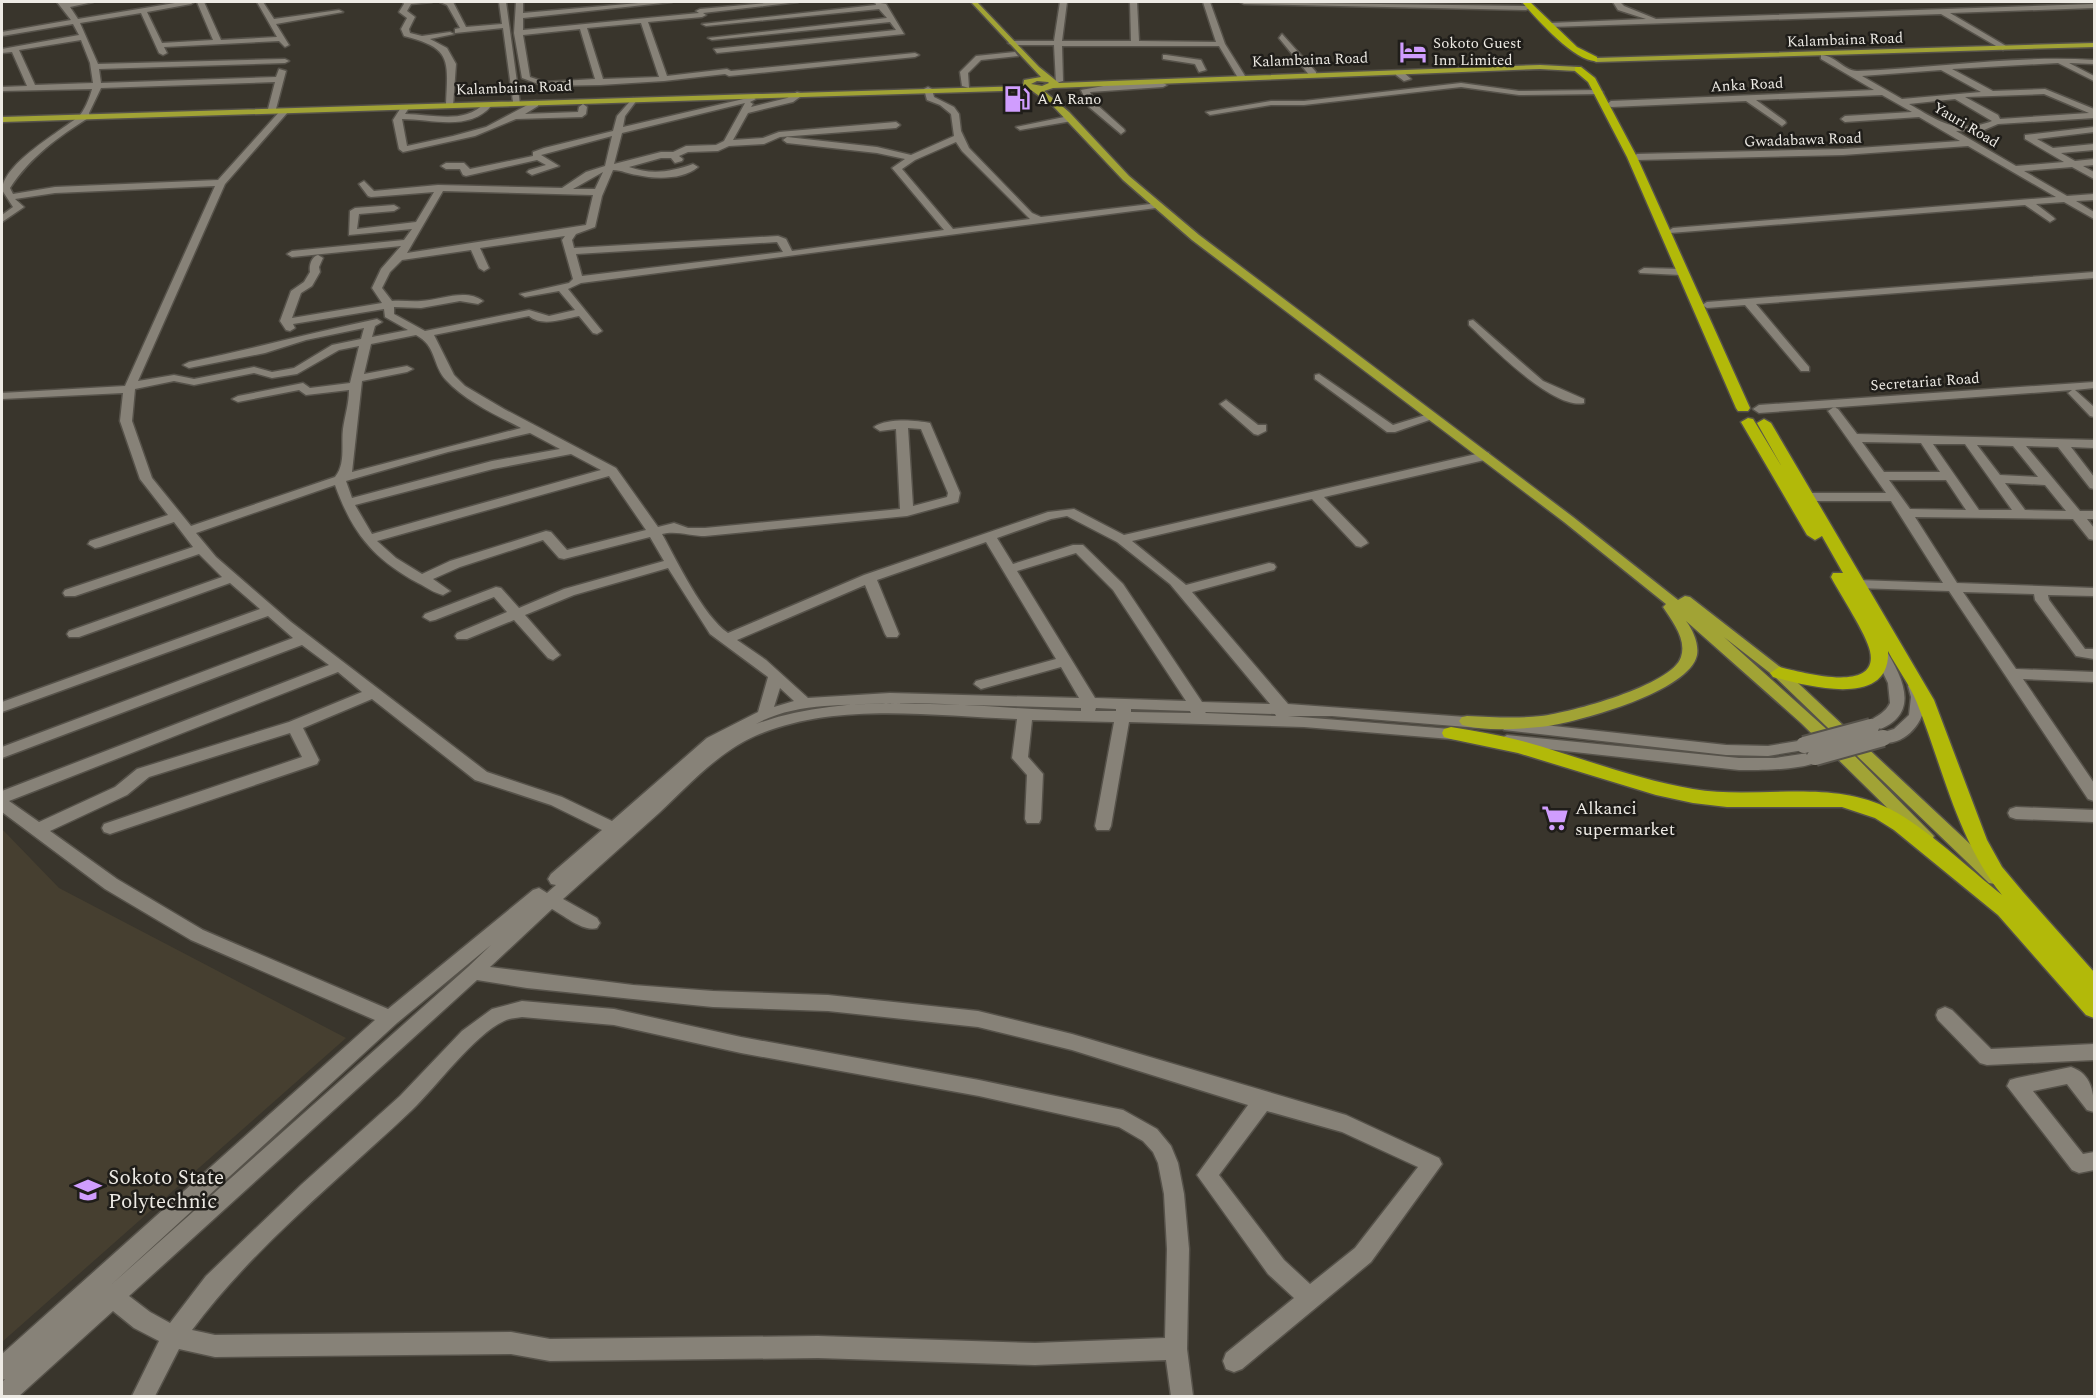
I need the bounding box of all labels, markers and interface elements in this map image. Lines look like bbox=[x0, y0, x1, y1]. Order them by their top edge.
street label: Kalambaina Road bbox=[1786, 26, 1904, 54]
place label: Sokoto Guest Inn Limited bbox=[1433, 32, 1522, 72]
hotel icon: Sokoto Guest Inn Limited bbox=[1398, 37, 1428, 67]
street label: Kalambaina Road bbox=[1251, 46, 1369, 74]
street label: Anka Road bbox=[1710, 72, 1784, 98]
street label: Kalambaina Road bbox=[455, 74, 573, 102]
fuel station icon: A A Rano bbox=[1002, 84, 1032, 114]
place label: A A Rano bbox=[1037, 88, 1101, 111]
street label: Yauri Road bbox=[1928, 96, 2004, 154]
street label: Gwadabawa Road bbox=[1744, 126, 1862, 154]
street label: Secretariat Road bbox=[1870, 367, 1980, 397]
place label: Alkanci supermarket bbox=[1575, 795, 1675, 843]
supermarket icon: Alkanci supermarket bbox=[1540, 803, 1570, 833]
place label: Sokoto State Polytechnic bbox=[108, 1162, 224, 1218]
school or university icon: Sokoto State Polytechnic bbox=[73, 1175, 103, 1205]

